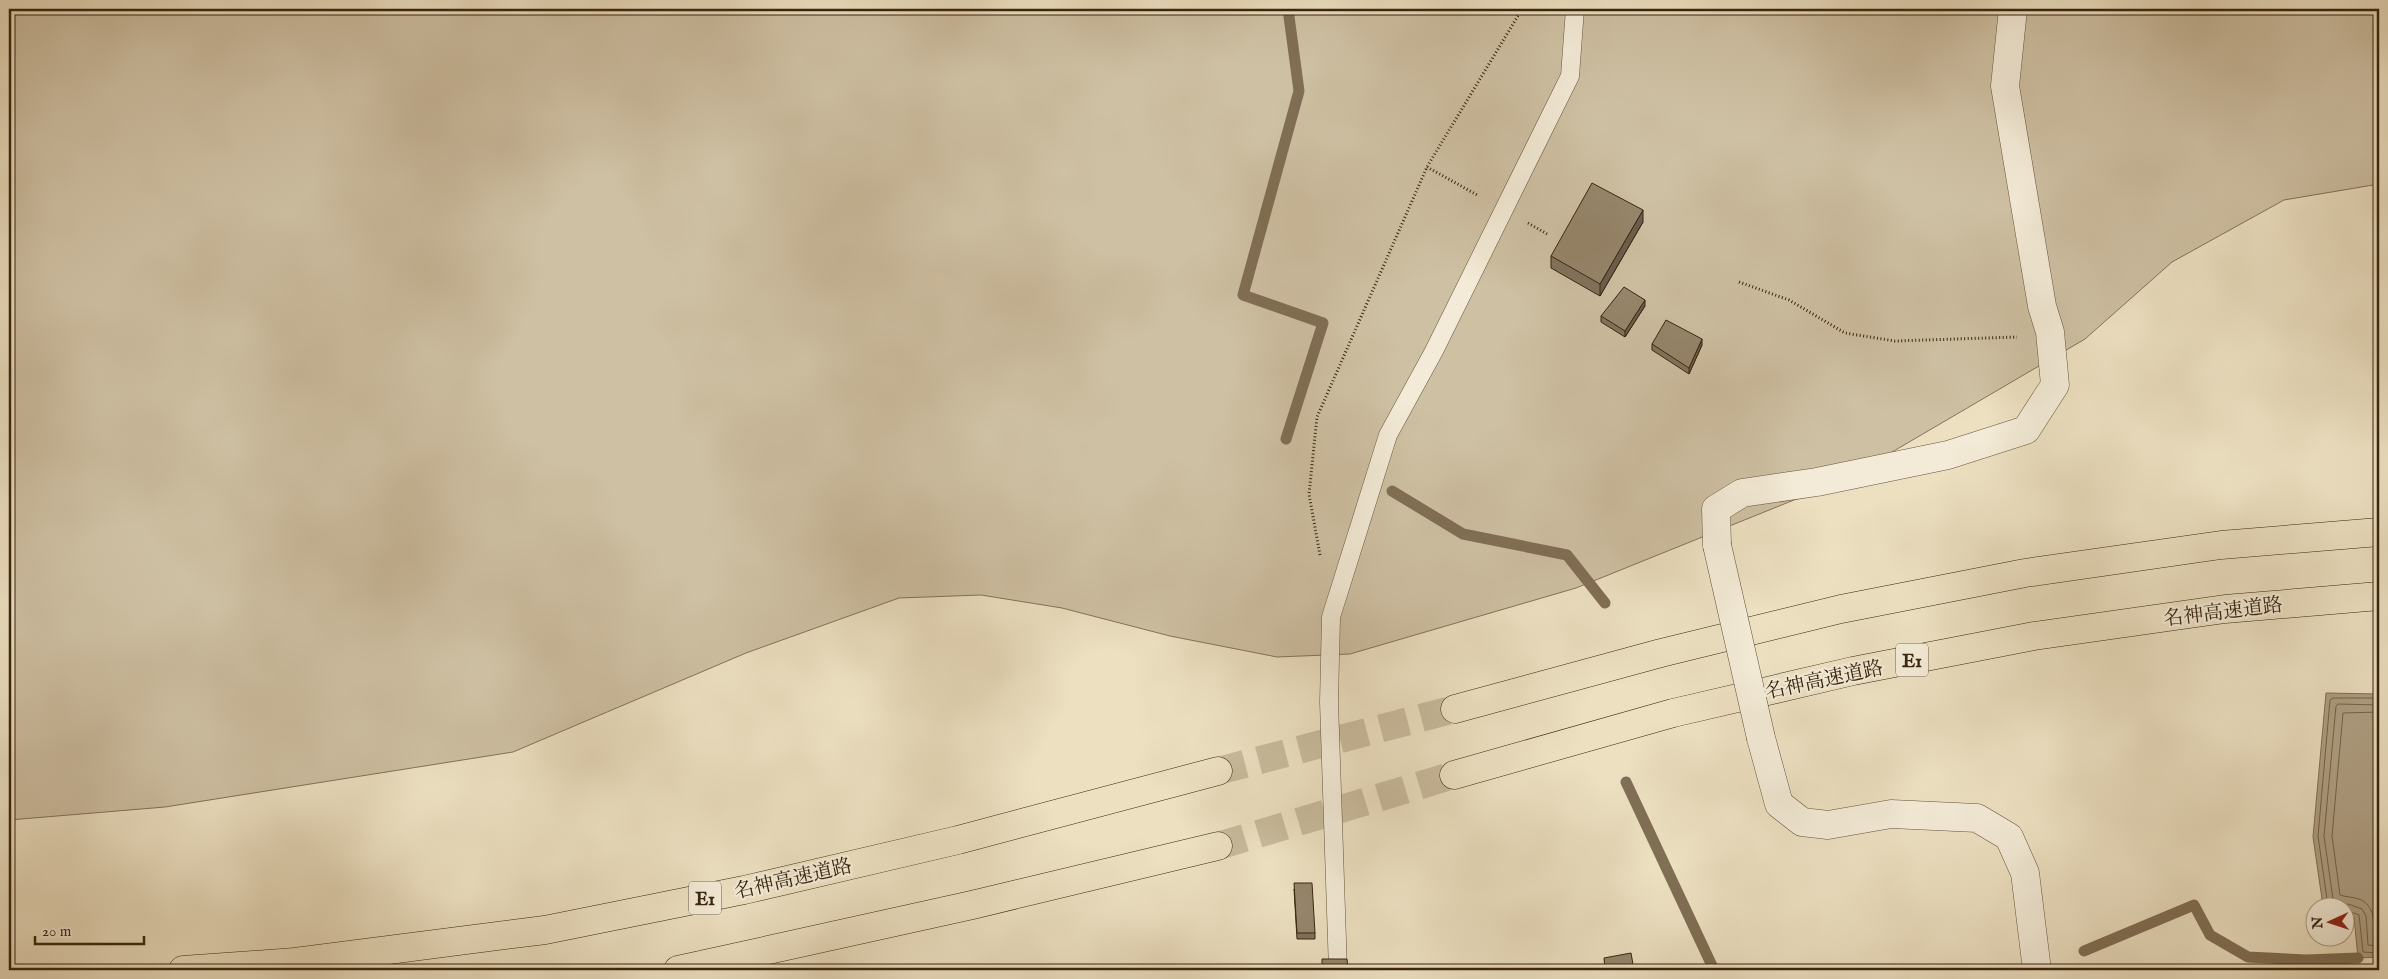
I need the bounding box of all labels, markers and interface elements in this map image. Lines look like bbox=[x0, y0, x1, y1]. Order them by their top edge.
street label: 名神高速道路 bbox=[2162, 593, 2284, 632]
road number: E1 bbox=[1896, 644, 1928, 676]
street label: 名神高速道路 bbox=[1763, 656, 1886, 705]
street label: 名神高速道路 bbox=[732, 854, 855, 905]
road number: E1 bbox=[689, 881, 721, 914]
north arrow bbox=[2306, 896, 2356, 946]
scale bar bbox=[35, 914, 144, 946]
text: N bbox=[2309, 916, 2327, 930]
text: 20 m bbox=[42, 922, 72, 941]

